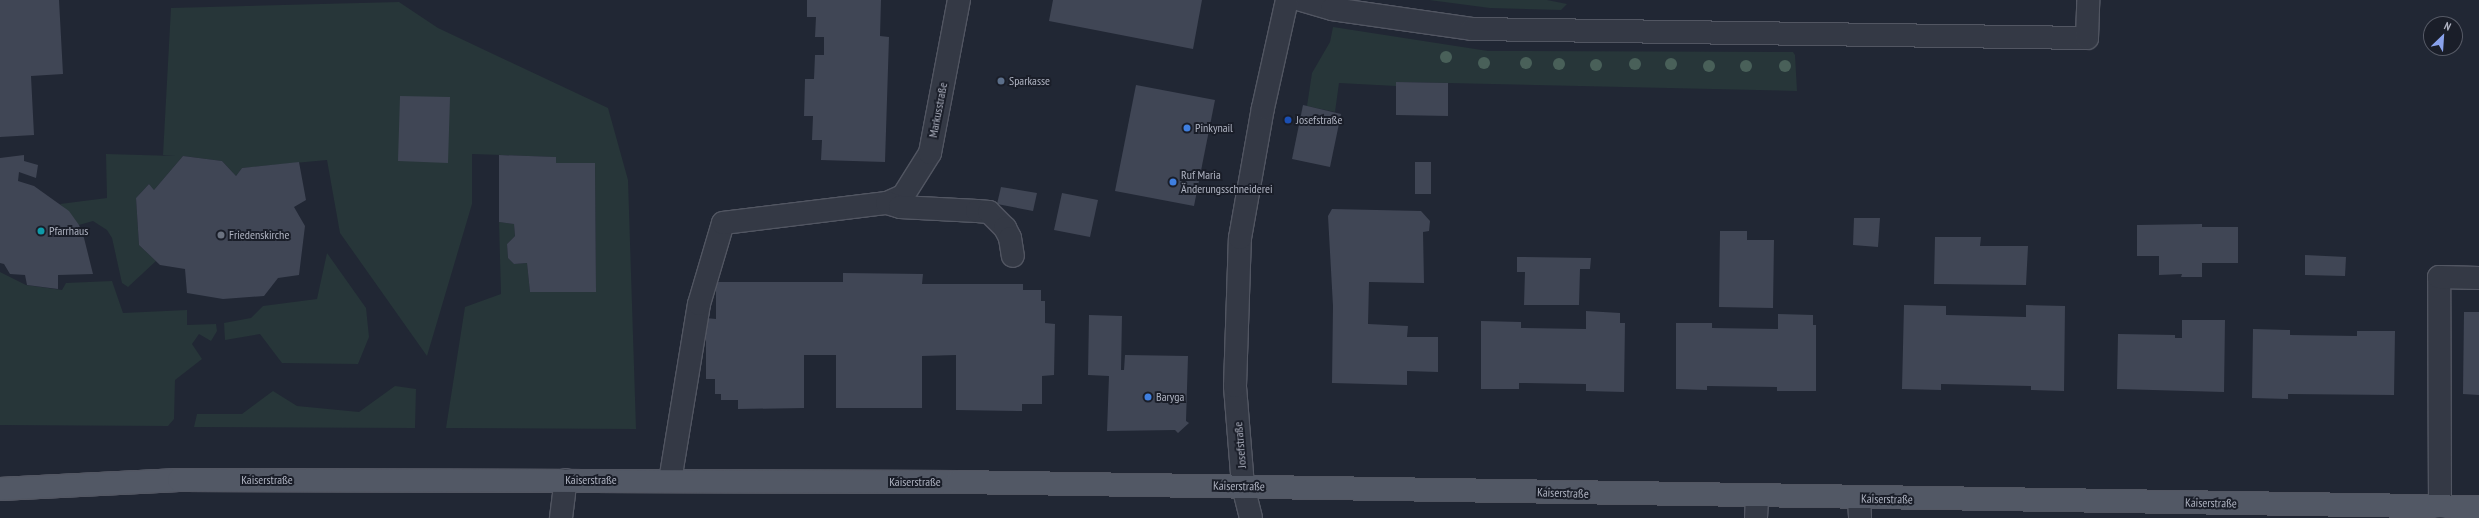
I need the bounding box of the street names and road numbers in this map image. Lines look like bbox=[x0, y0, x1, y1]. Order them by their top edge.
street label: Markusstraße bbox=[926, 81, 950, 139]
street label: Josefstraße bbox=[1231, 421, 1249, 469]
street label: Kaiserstraße bbox=[241, 473, 293, 487]
street label: Kaiserstraße bbox=[565, 473, 617, 487]
street label: Kaiserstraße bbox=[889, 475, 941, 489]
street label: Kaiserstraße bbox=[1213, 478, 1265, 494]
street label: Kaiserstraße bbox=[1537, 485, 1589, 501]
street label: Kaiserstraße bbox=[1861, 491, 1913, 507]
street label: Kaiserstraße bbox=[2185, 495, 2237, 511]

